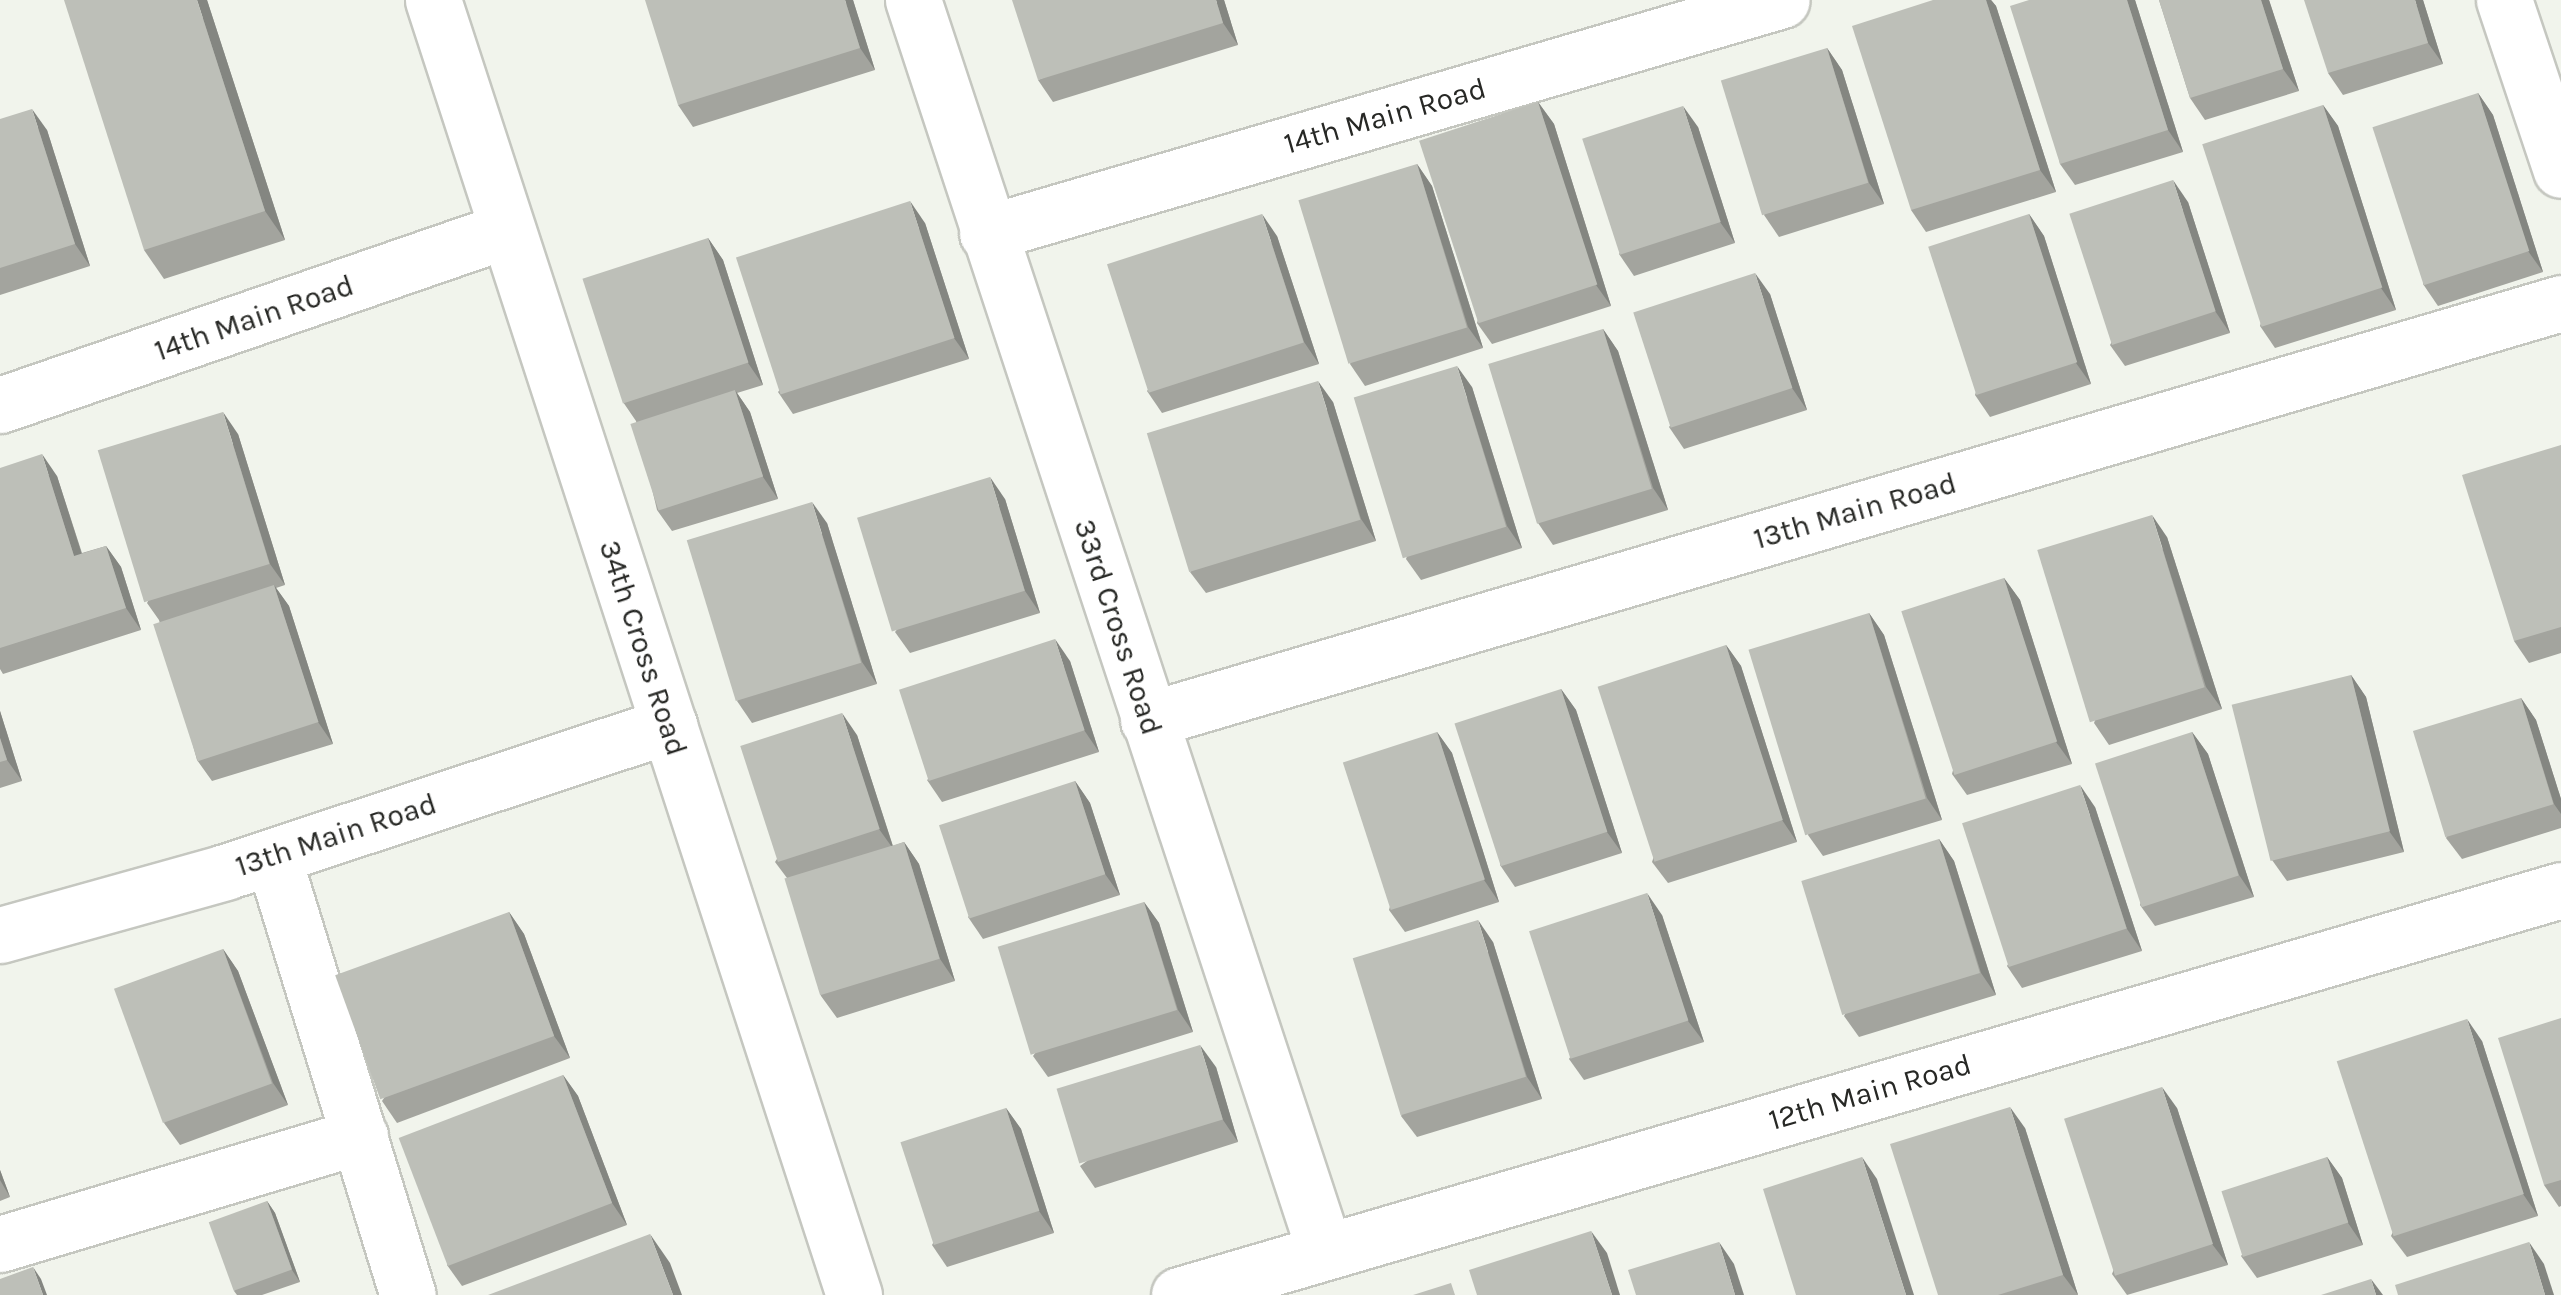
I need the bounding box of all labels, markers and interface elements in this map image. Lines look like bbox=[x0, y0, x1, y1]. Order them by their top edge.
street label: 14th Main Road bbox=[1280, 70, 1490, 162]
street label: 14th Main Road bbox=[150, 267, 358, 369]
street label: 13th Main Road bbox=[1749, 465, 1961, 557]
street label: 33rd Cross Road bbox=[1066, 515, 1170, 739]
street label: 34th Cross Road bbox=[591, 536, 695, 760]
street label: 13th Main Road bbox=[231, 786, 441, 884]
street label: 12th Main Road bbox=[1765, 1046, 1975, 1138]

